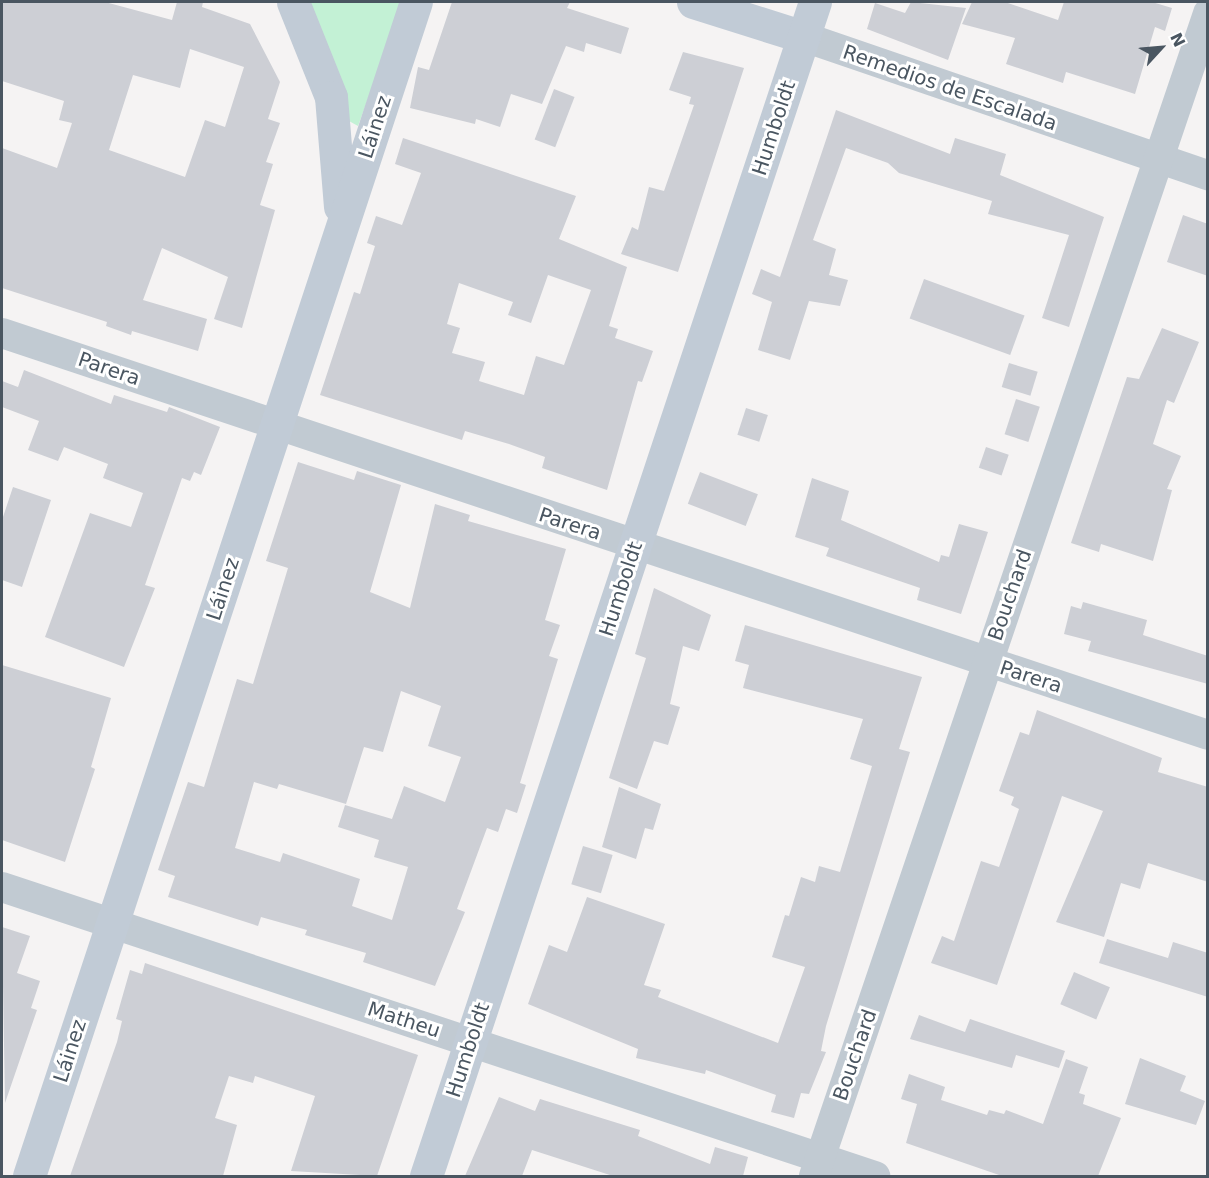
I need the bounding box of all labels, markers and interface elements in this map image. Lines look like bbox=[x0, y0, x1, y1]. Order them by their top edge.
north arrow bbox=[1131, 18, 1191, 78]
text: N bbox=[1166, 30, 1189, 50]
street label: Remedios de Escalada bbox=[840, 40, 1060, 136]
street label: Humboldt bbox=[747, 78, 801, 178]
street label: Láinez bbox=[354, 93, 396, 161]
street label: Parera bbox=[75, 347, 143, 391]
street label: Parera bbox=[536, 503, 604, 545]
street label: Humboldt bbox=[594, 539, 648, 639]
street label: Bouchard bbox=[983, 546, 1037, 644]
street label: Láinez bbox=[202, 555, 244, 623]
street label: Parera bbox=[997, 656, 1065, 698]
street label: Matheu bbox=[365, 997, 443, 1043]
street label: Humboldt bbox=[441, 1000, 495, 1100]
street label: Bouchard bbox=[828, 1006, 882, 1104]
street label: Láinez bbox=[49, 1017, 91, 1085]

